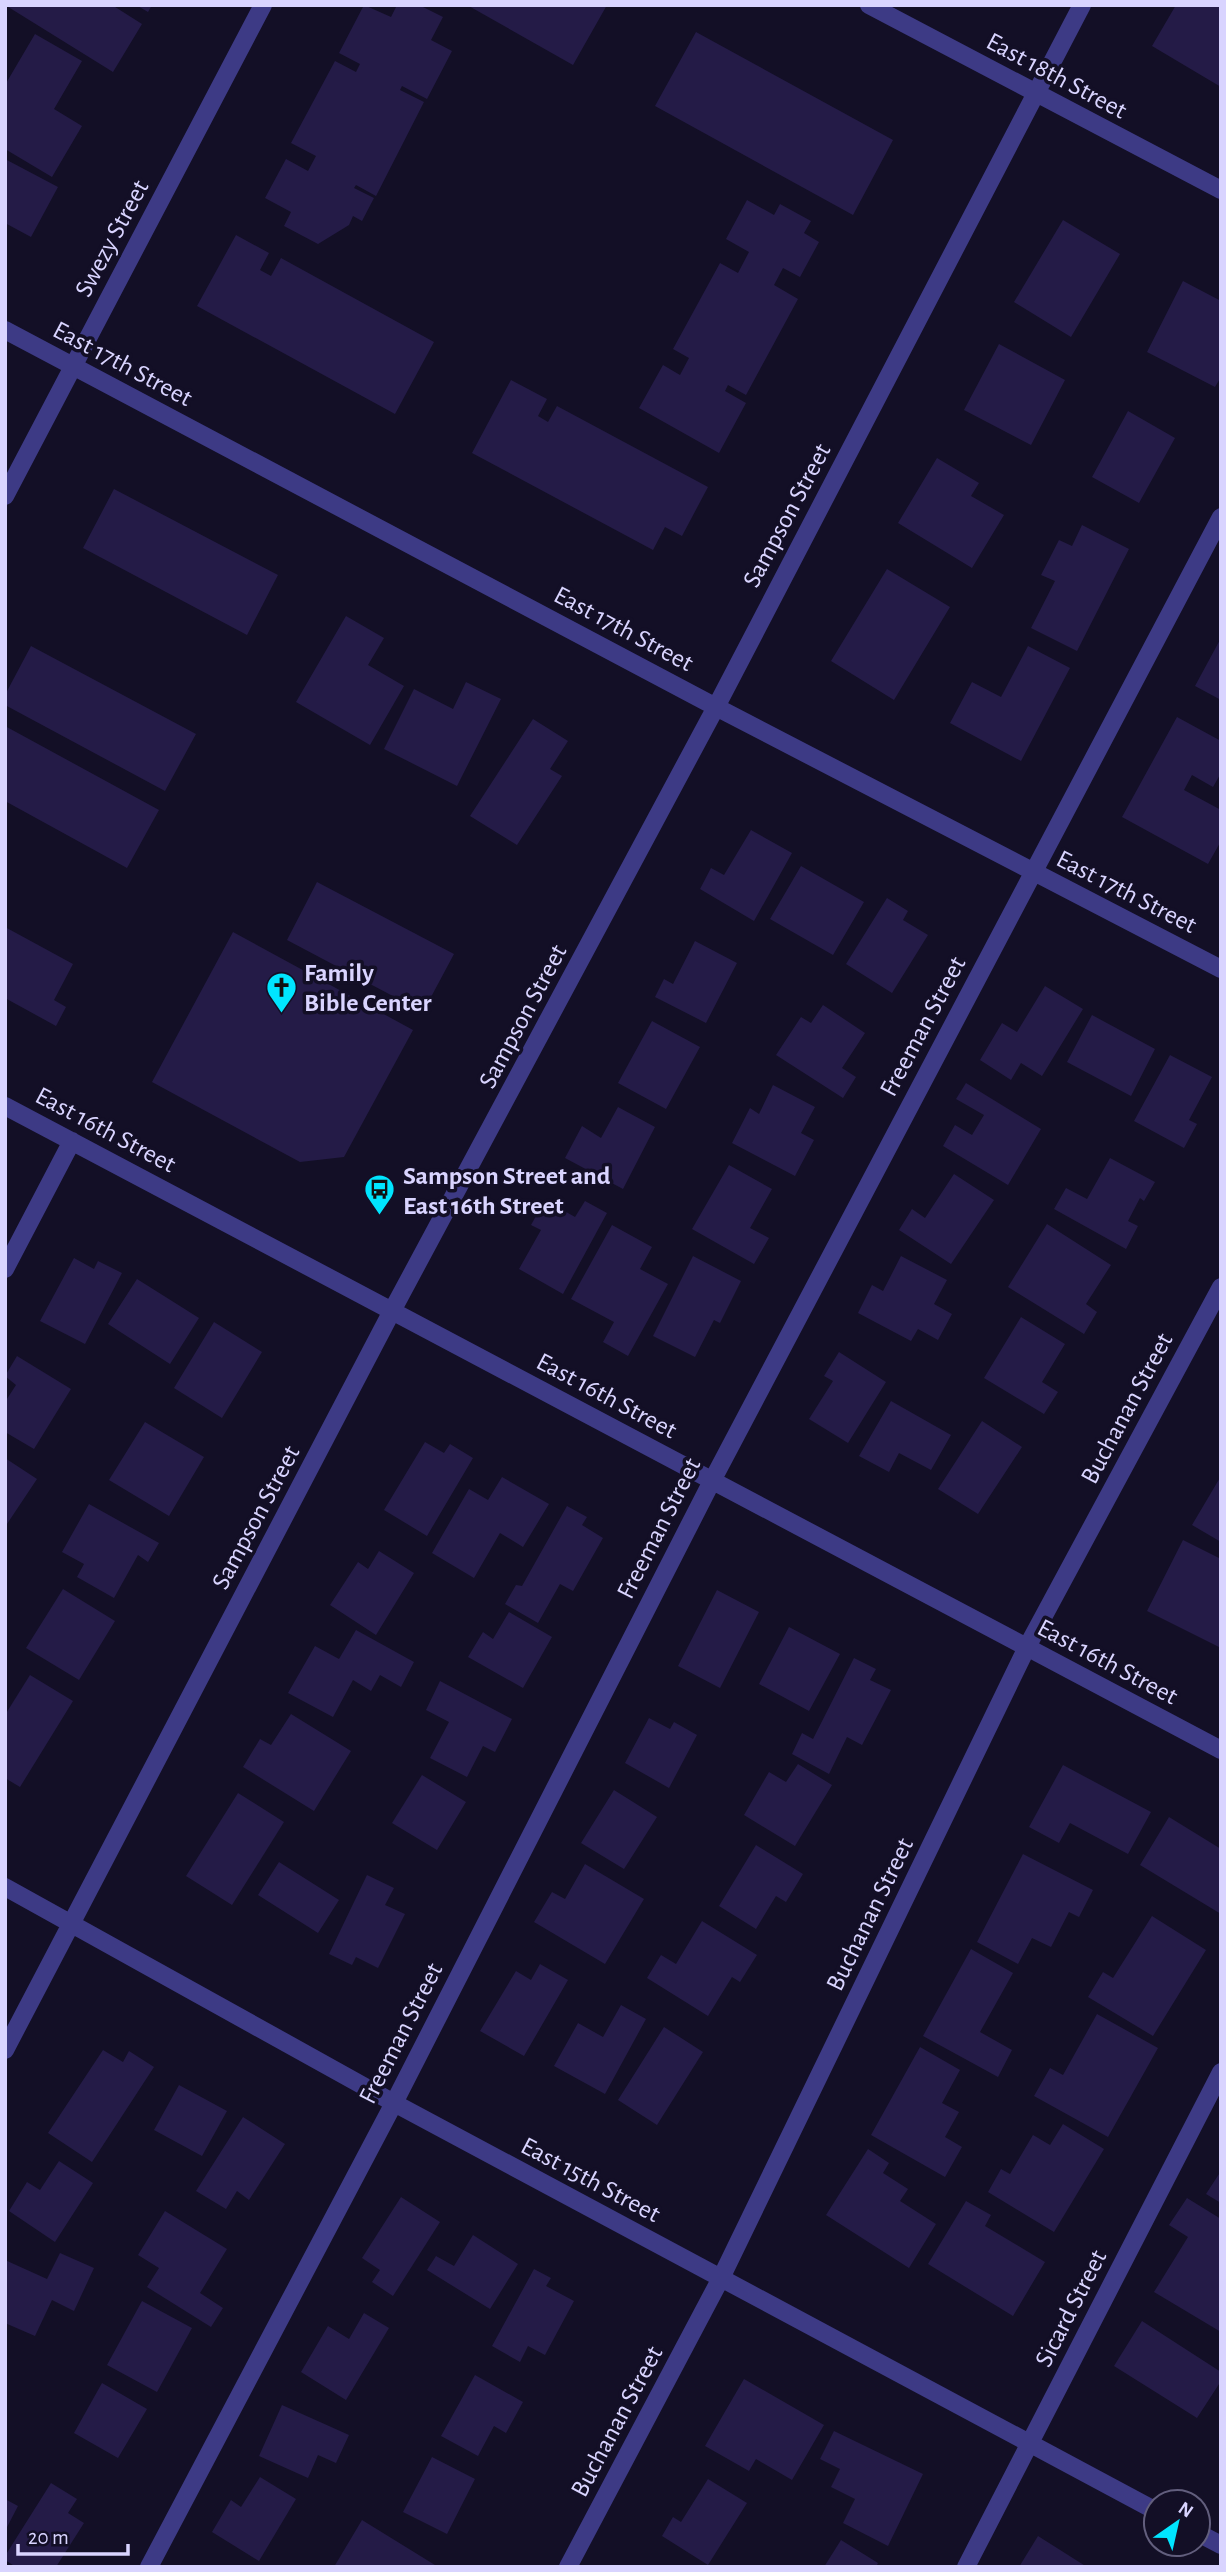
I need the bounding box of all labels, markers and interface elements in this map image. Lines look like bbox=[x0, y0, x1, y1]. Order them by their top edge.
street label: East 18th Street bbox=[982, 28, 1131, 124]
street label: Swezy Street bbox=[70, 176, 153, 301]
street label: East 17th Street bbox=[49, 316, 196, 411]
street label: Sampson Street bbox=[738, 439, 836, 592]
street label: East 17th Street bbox=[550, 581, 697, 676]
street label: East 17th Street bbox=[1052, 846, 1201, 938]
street label: Sampson Street bbox=[474, 940, 572, 1093]
street label: Freeman Street bbox=[875, 952, 971, 1101]
place label: Family Bible Center bbox=[304, 960, 431, 1016]
church icon: Family Bible Center bbox=[264, 970, 298, 1014]
street label: East 16th Street bbox=[31, 1082, 180, 1178]
place label: Sampson Street and East 16th Street bbox=[403, 1163, 611, 1219]
bus stop icon: Sampson Street and East 16th Street bbox=[363, 1173, 397, 1217]
street label: Buchanan Street bbox=[1076, 1329, 1177, 1488]
street label: East 16th Street bbox=[532, 1348, 681, 1444]
street label: Sampson Street bbox=[207, 1441, 305, 1594]
street label: Freeman Street bbox=[612, 1454, 705, 1603]
street label: East 16th Street bbox=[1033, 1614, 1182, 1710]
street label: Buchanan Street bbox=[822, 1834, 918, 1995]
street label: Freeman Street bbox=[354, 1959, 447, 2108]
street label: East 15th Street bbox=[517, 2132, 664, 2227]
street label: Sicard Street bbox=[1030, 2246, 1111, 2371]
street label: Buchanan Street bbox=[566, 2342, 667, 2501]
north arrow bbox=[1142, 2488, 1212, 2558]
text: N bbox=[1175, 2499, 1196, 2522]
scale bar bbox=[18, 2512, 128, 2556]
text: 20 m bbox=[28, 2527, 69, 2548]

